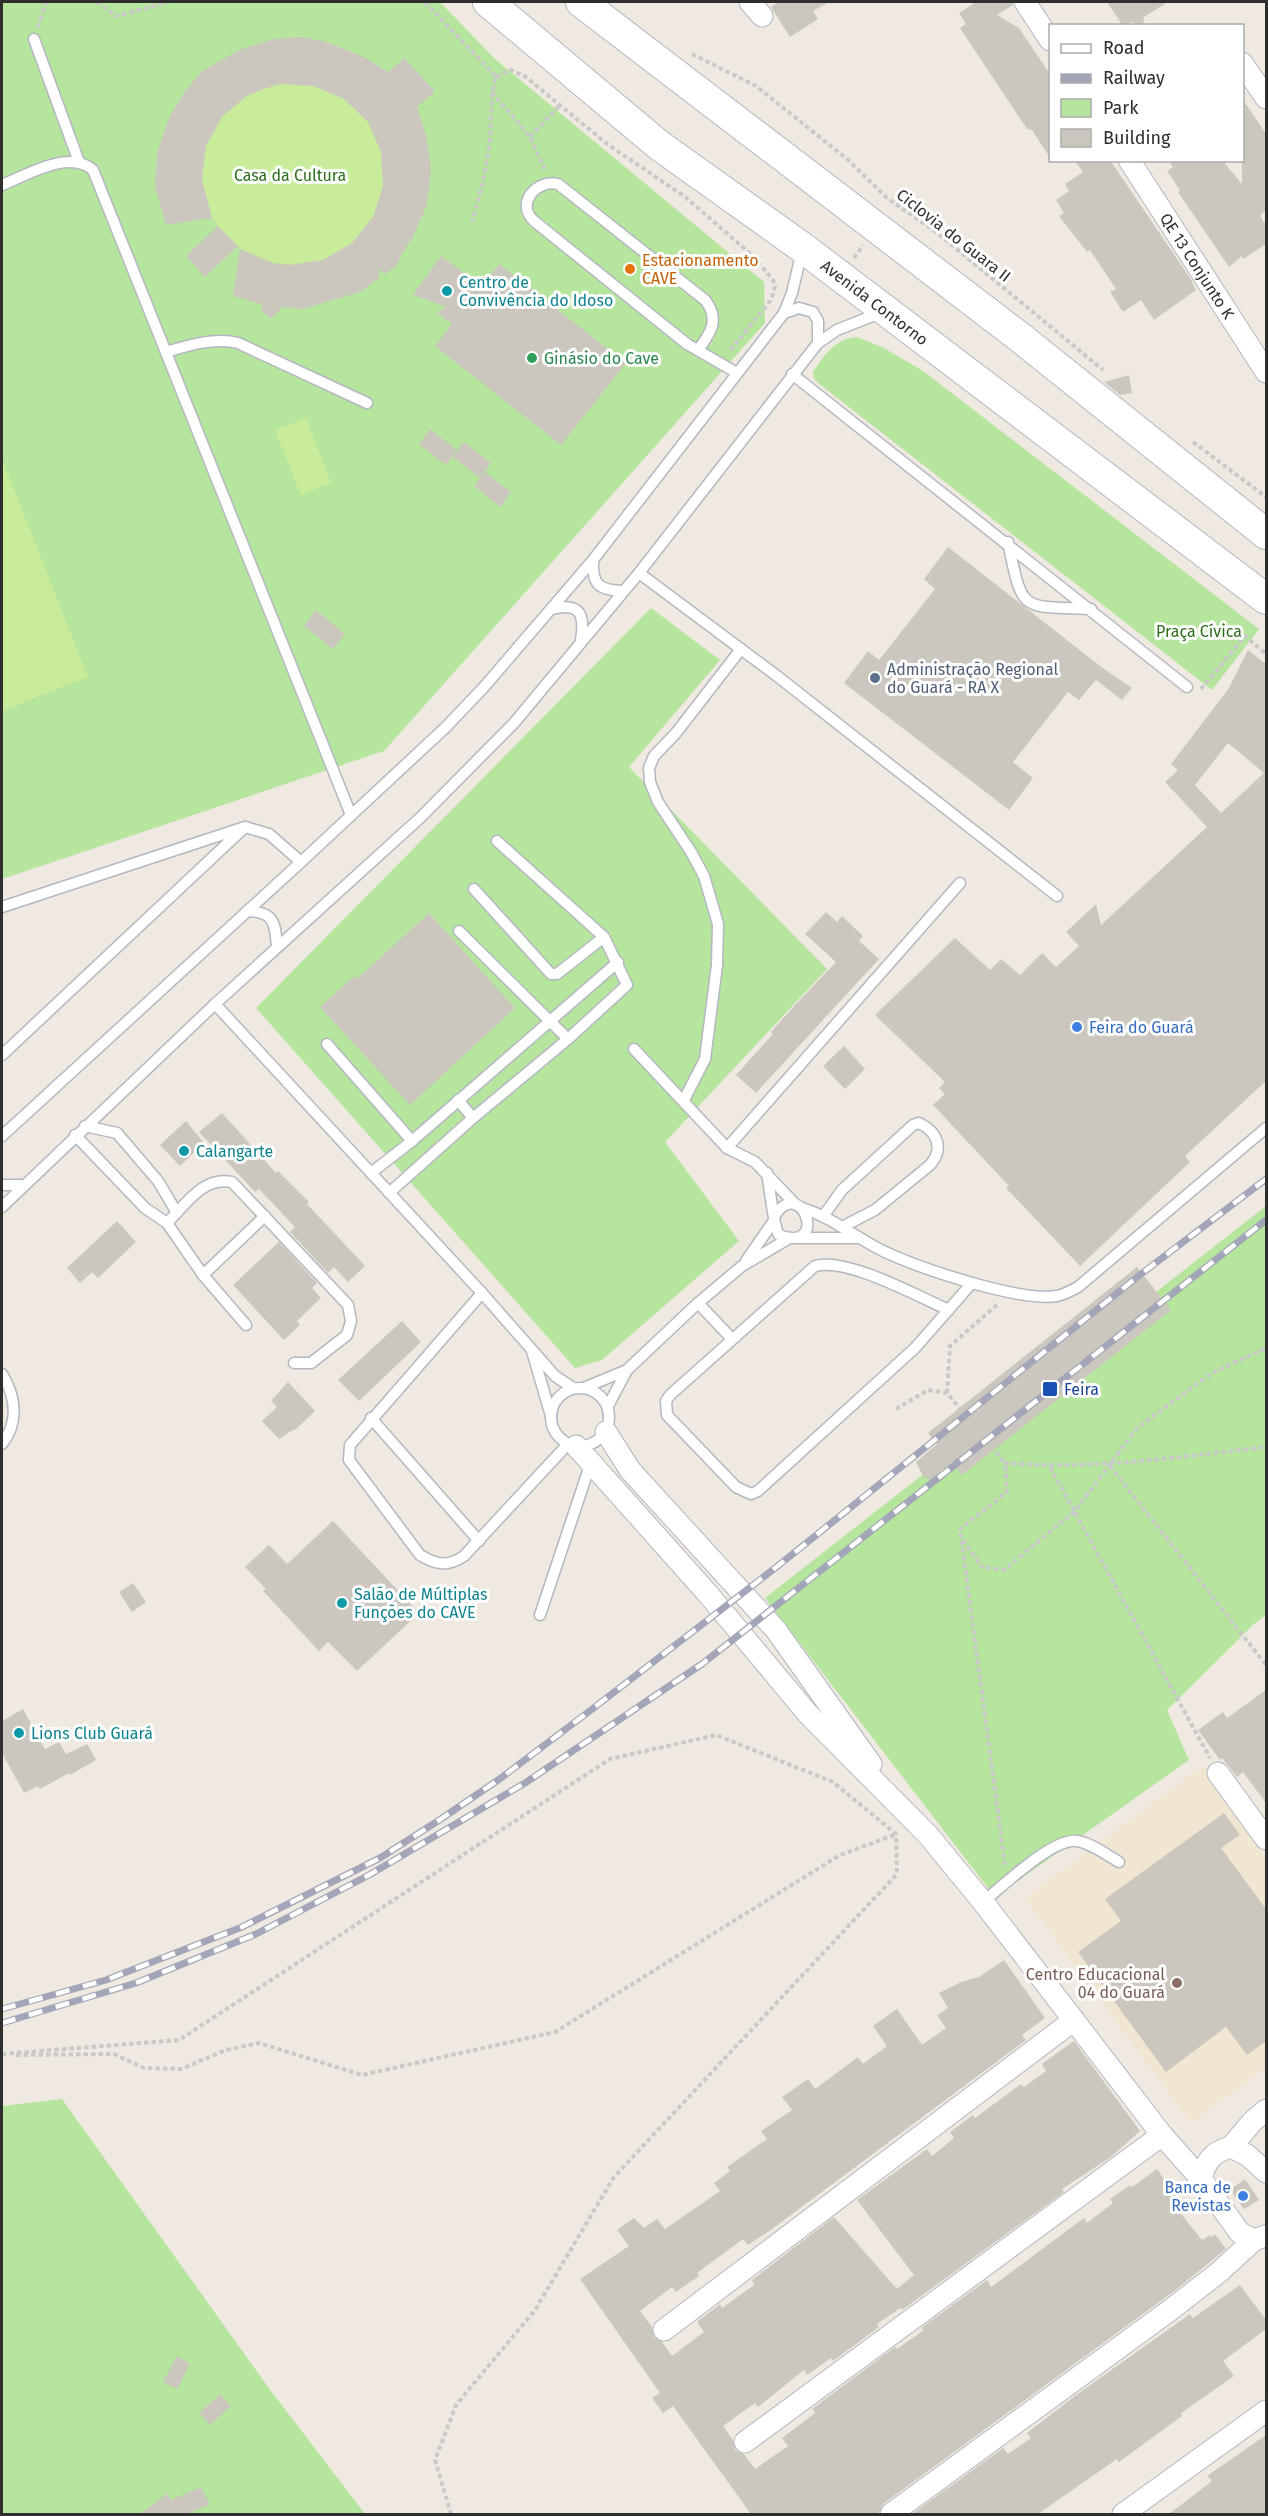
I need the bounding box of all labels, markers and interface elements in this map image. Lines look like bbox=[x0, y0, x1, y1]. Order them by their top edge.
legend bbox=[1049, 24, 1244, 162]
text: Road bbox=[1103, 37, 1145, 59]
text: Railway bbox=[1103, 67, 1165, 89]
text: Park bbox=[1103, 97, 1139, 119]
text: Building bbox=[1103, 127, 1171, 149]
park label: Casa da Cultura bbox=[234, 166, 346, 185]
street label: Ciclovia do Guara II bbox=[893, 185, 1015, 286]
street label: QE 13 Conjunto K bbox=[1156, 210, 1238, 323]
place label: Estacionamento CAVE bbox=[642, 251, 759, 288]
street label: Avenida Contorno bbox=[817, 256, 932, 349]
marker: Estacionamento CAVE bbox=[623, 262, 637, 276]
place label: Centro de Convivência do Idoso bbox=[459, 273, 613, 310]
marker: Centro de Convivência do Idoso bbox=[440, 284, 454, 298]
place label: Ginásio do Cave bbox=[544, 349, 659, 368]
marker: Ginásio do Cave bbox=[525, 351, 539, 365]
park label: Praça Cívica bbox=[1156, 622, 1242, 642]
place label: Administração Regional do Guará - RA X bbox=[887, 660, 1058, 697]
marker: Administração Regional do Guará - RA X bbox=[868, 671, 882, 685]
place label: Feira do Guará bbox=[1089, 1018, 1194, 1037]
marker: Feira do Guará bbox=[1070, 1020, 1084, 1034]
place label: Calangarte bbox=[196, 1142, 273, 1161]
marker: Calangarte bbox=[177, 1144, 191, 1158]
marker: Feira bbox=[1041, 1380, 1059, 1398]
place label: Feira bbox=[1064, 1380, 1099, 1399]
place label: Salão de Múltiplas Funções do CAVE bbox=[354, 1585, 488, 1623]
marker: Salão de Múltiplas Funções do CAVE bbox=[335, 1596, 349, 1610]
place label: Lions Club Guará bbox=[31, 1724, 153, 1743]
marker: Lions Club Guará bbox=[12, 1726, 26, 1740]
place label: Centro Educacional 04 do Guará bbox=[1026, 1965, 1165, 2002]
marker: Centro Educacional 04 do Guará bbox=[1170, 1976, 1184, 1990]
place label: Banca de Revistas bbox=[1164, 2178, 1231, 2215]
marker: Banca de Revistas bbox=[1236, 2189, 1250, 2203]

